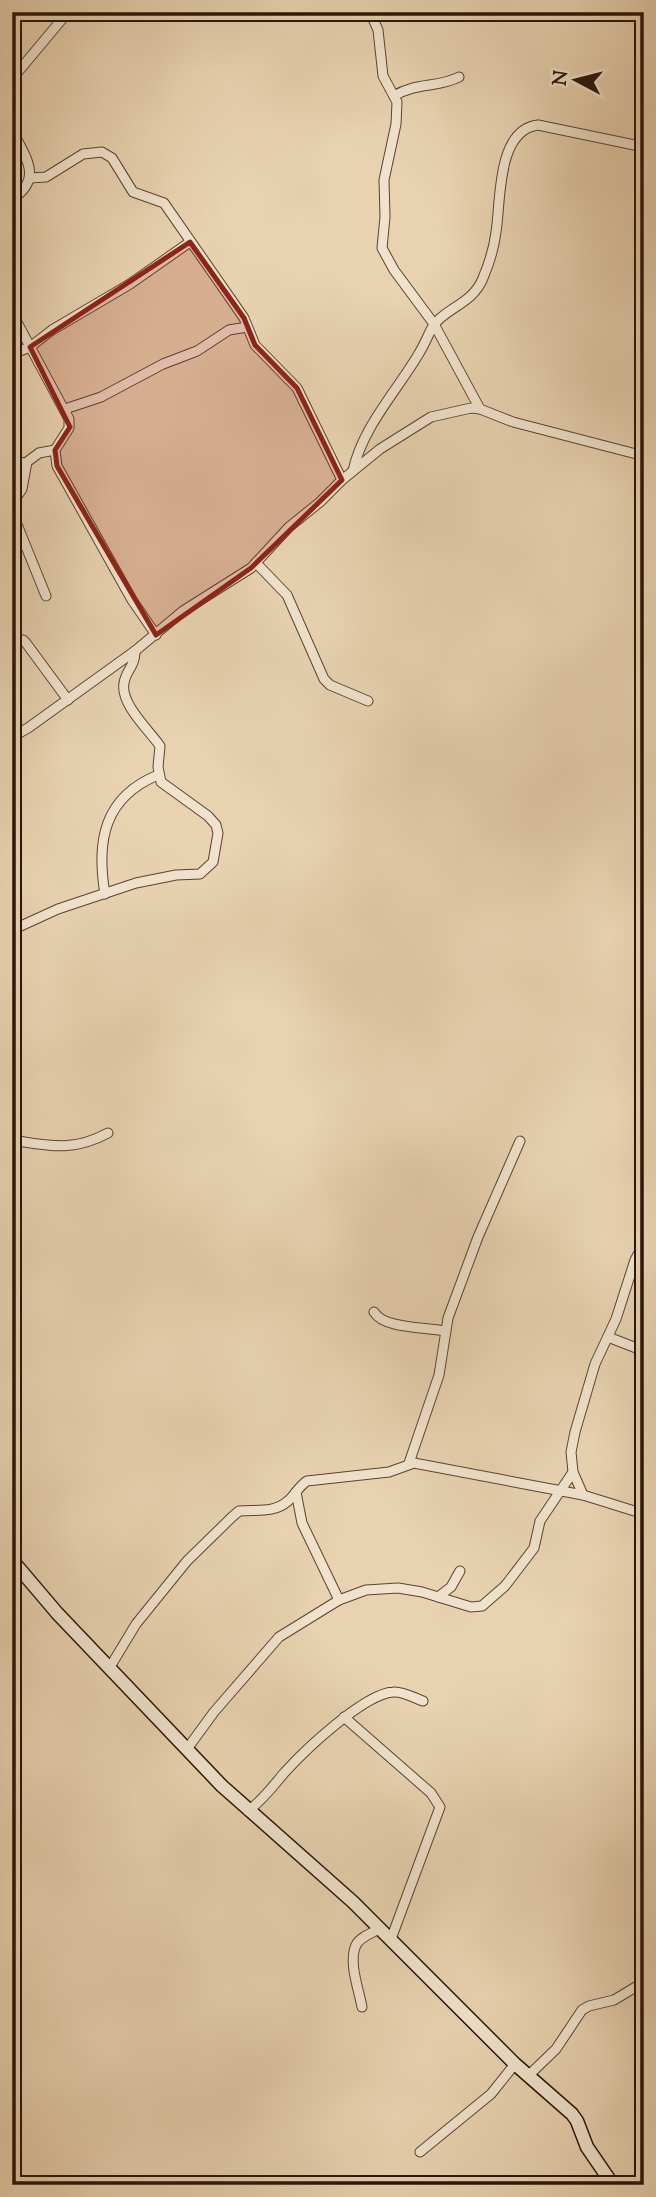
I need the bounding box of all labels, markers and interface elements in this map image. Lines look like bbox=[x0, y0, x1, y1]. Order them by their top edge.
north arrow bbox=[540, 46, 610, 116]
text: N bbox=[547, 69, 576, 87]

